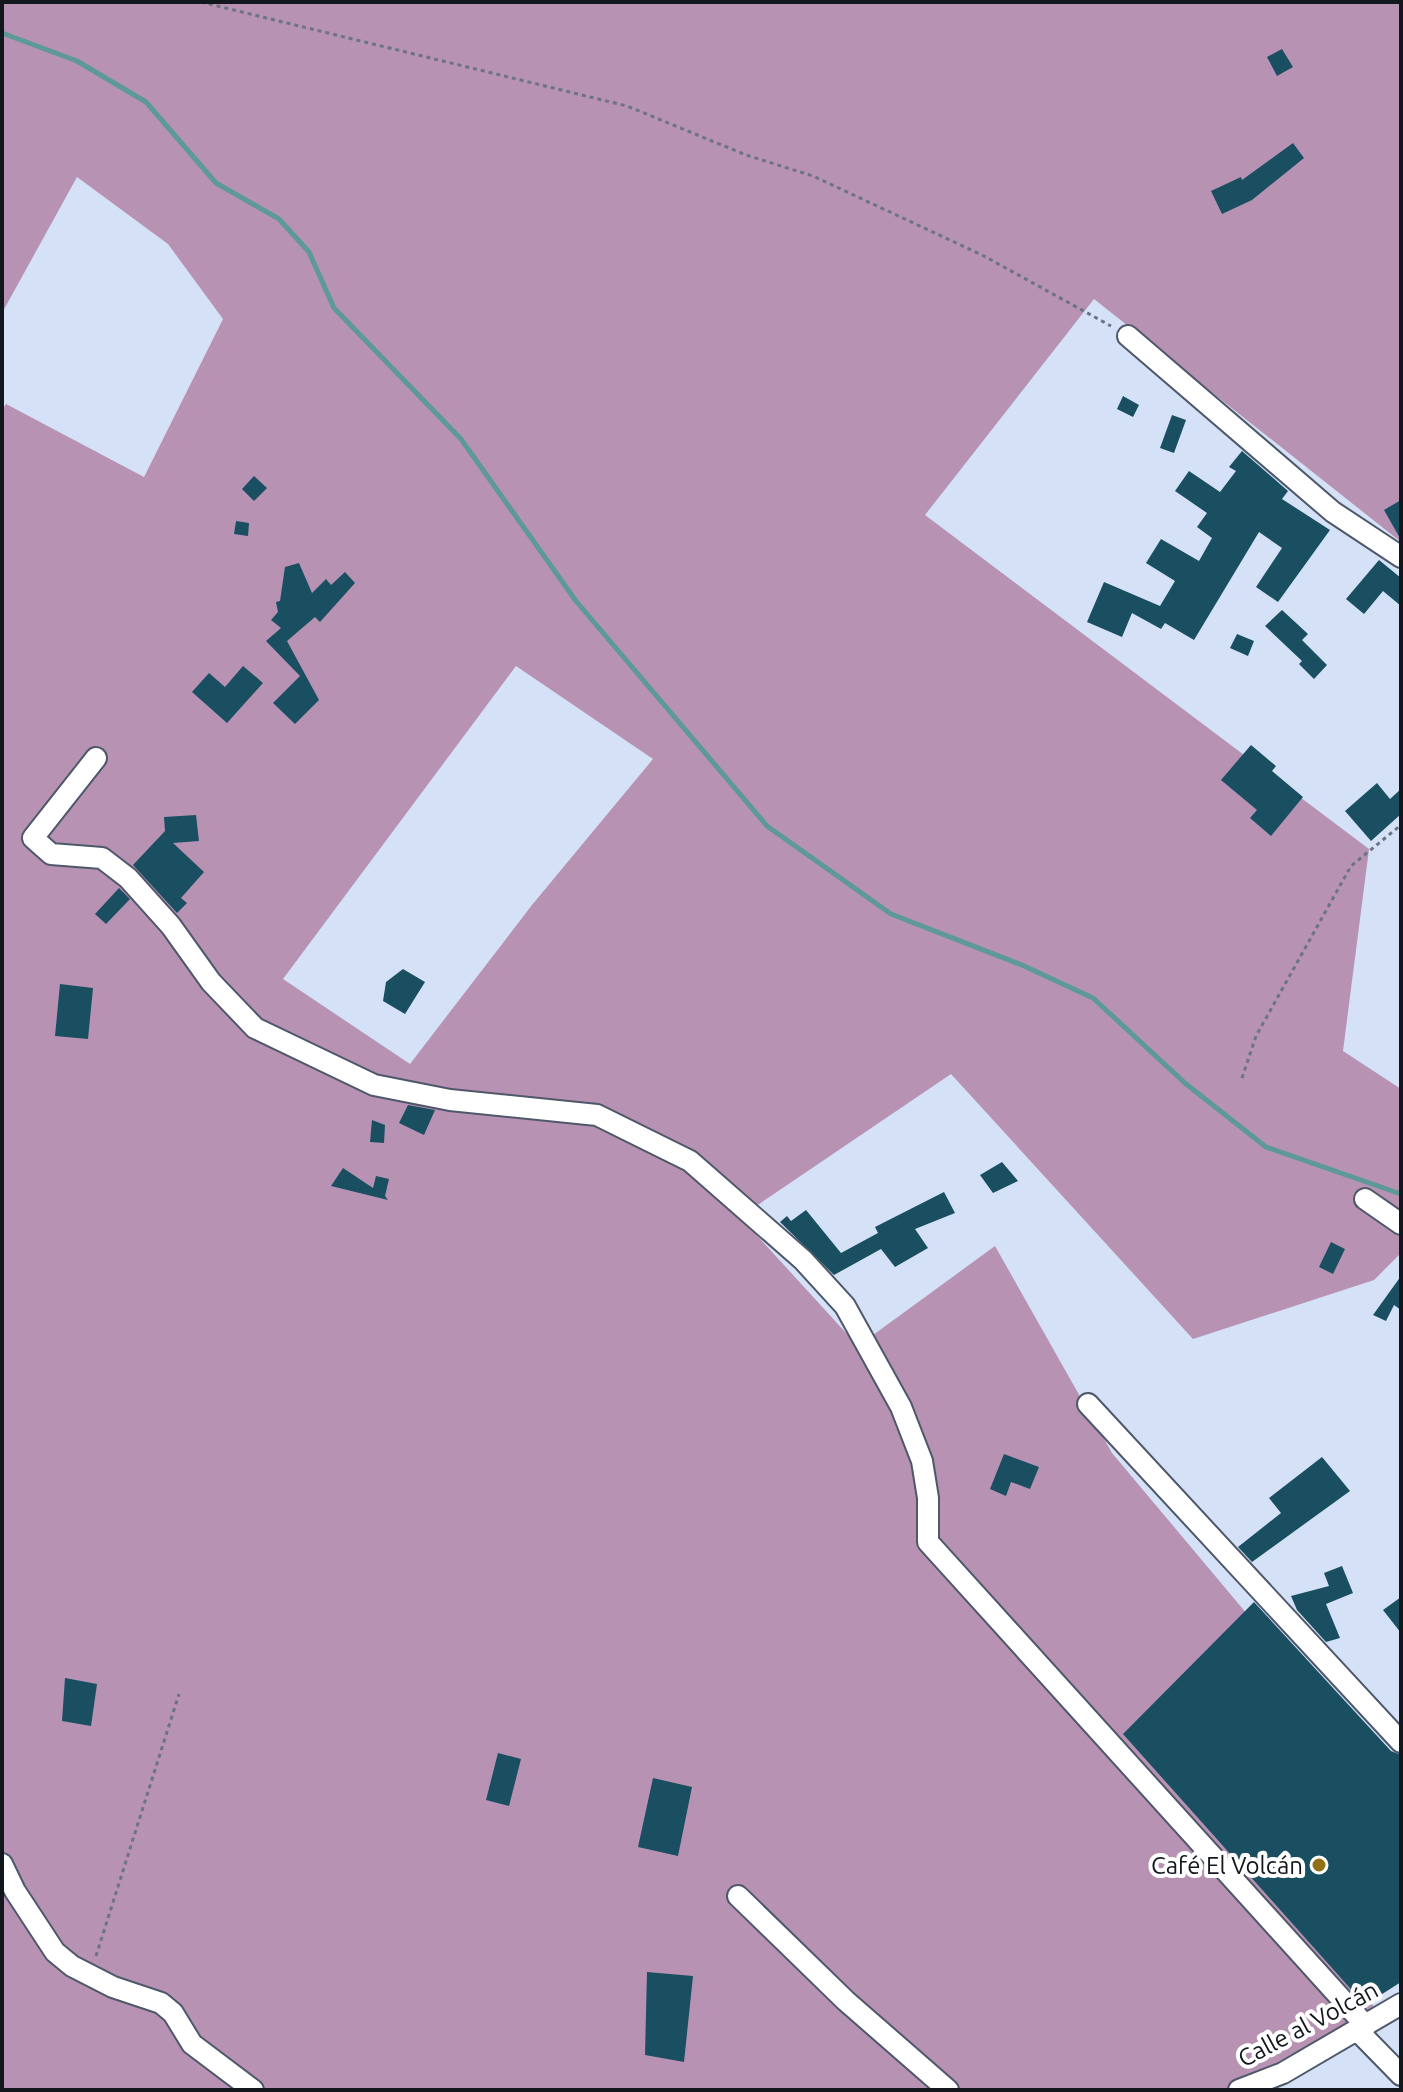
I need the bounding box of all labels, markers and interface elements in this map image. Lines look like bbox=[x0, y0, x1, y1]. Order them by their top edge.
place label: Café El Volcán bbox=[1151, 1852, 1303, 1879]
marker: Café El Volcán bbox=[1310, 1856, 1328, 1874]
street label: Calle al Volcán bbox=[1234, 1976, 1382, 2072]

